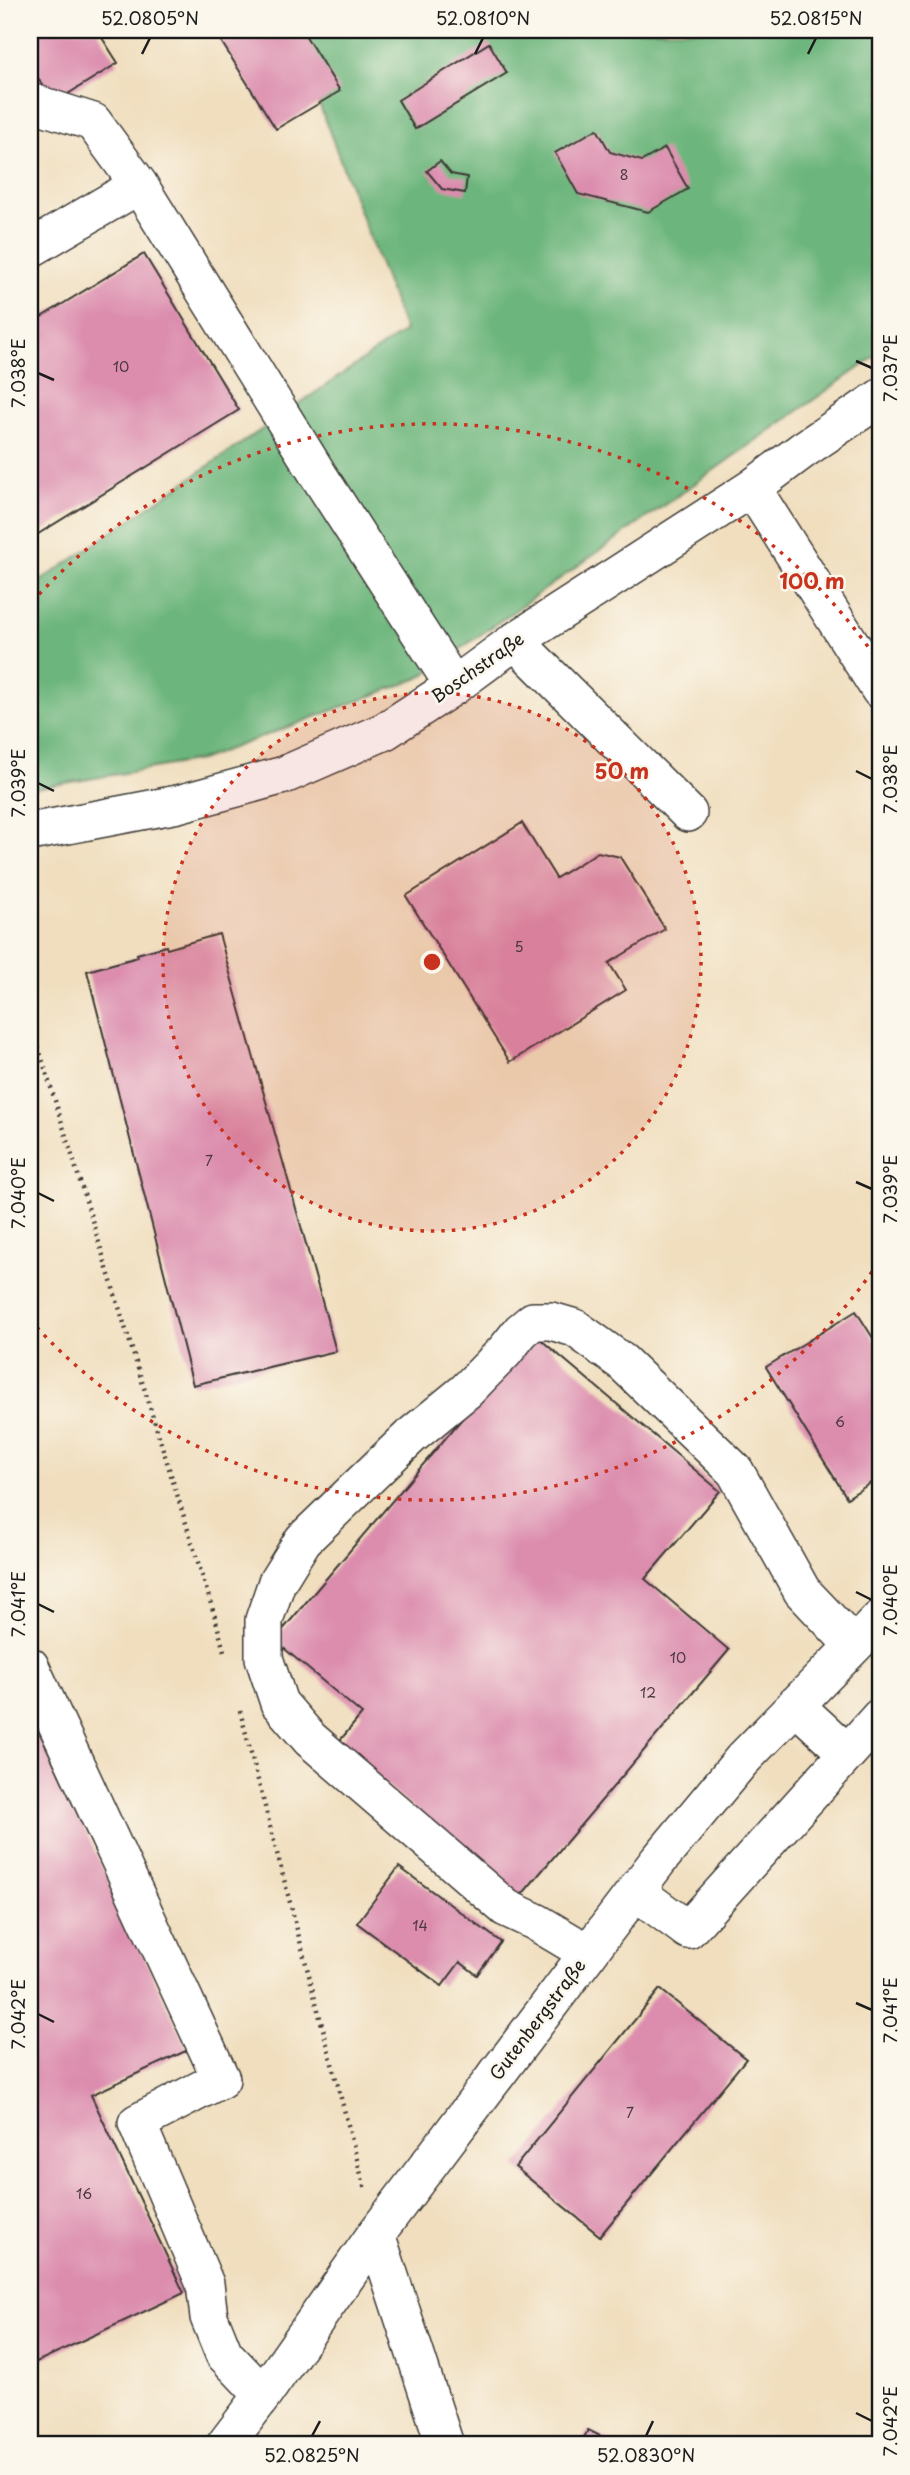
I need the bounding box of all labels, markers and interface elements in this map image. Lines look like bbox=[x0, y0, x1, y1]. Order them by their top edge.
text: 52.0805°N bbox=[101, 4, 199, 31]
text: 52.0810°N bbox=[436, 4, 530, 31]
text: 52.0815°N bbox=[769, 4, 863, 31]
house number: 8 bbox=[620, 164, 628, 185]
text: 7.037°E bbox=[876, 334, 903, 402]
text: 7.038°E bbox=[4, 338, 31, 408]
house number: 10 bbox=[113, 356, 129, 377]
text: 100 m bbox=[779, 564, 845, 596]
street label: Boschstraße bbox=[425, 625, 529, 709]
text: 7.038°E bbox=[876, 744, 903, 814]
text: 7.039°E bbox=[4, 748, 31, 818]
text: 50 m bbox=[595, 754, 649, 786]
house number: 5 bbox=[514, 936, 524, 957]
centre of rings bbox=[420, 950, 444, 974]
house number: 7 bbox=[205, 1150, 213, 1171]
text: 7.039°E bbox=[876, 1154, 903, 1224]
text: 7.040°E bbox=[4, 1157, 31, 1229]
house number: 6 bbox=[835, 1411, 845, 1432]
text: 7.040°E bbox=[876, 1564, 903, 1636]
text: 7.041°E bbox=[4, 1571, 31, 1637]
house number: 10 bbox=[670, 1647, 686, 1668]
house number: 12 bbox=[640, 1682, 656, 1703]
house number: 14 bbox=[412, 1915, 428, 1936]
street label: Gutenbergstraße bbox=[482, 1953, 591, 2085]
text: 7.041°E bbox=[876, 1977, 903, 2043]
text: 7.042°E bbox=[4, 1979, 31, 2049]
house number: 7 bbox=[626, 2102, 634, 2123]
house number: 16 bbox=[76, 2183, 92, 2204]
text: 7.042°E bbox=[876, 2386, 903, 2456]
text: 52.0825°N bbox=[264, 2441, 360, 2468]
text: 52.0830°N bbox=[597, 2441, 695, 2468]

